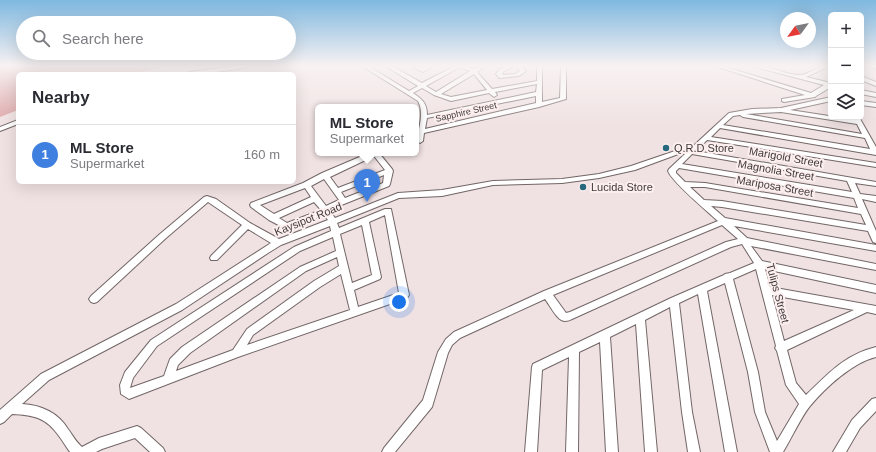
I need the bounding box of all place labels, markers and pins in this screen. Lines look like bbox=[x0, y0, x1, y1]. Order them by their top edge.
place label: Q.R.D Store bbox=[674, 142, 734, 154]
marker: Q.R.D Store bbox=[661, 143, 671, 153]
pin: 1 bbox=[354, 169, 380, 202]
place label: Lucida Store bbox=[591, 181, 653, 193]
marker: Lucida Store bbox=[578, 182, 588, 192]

